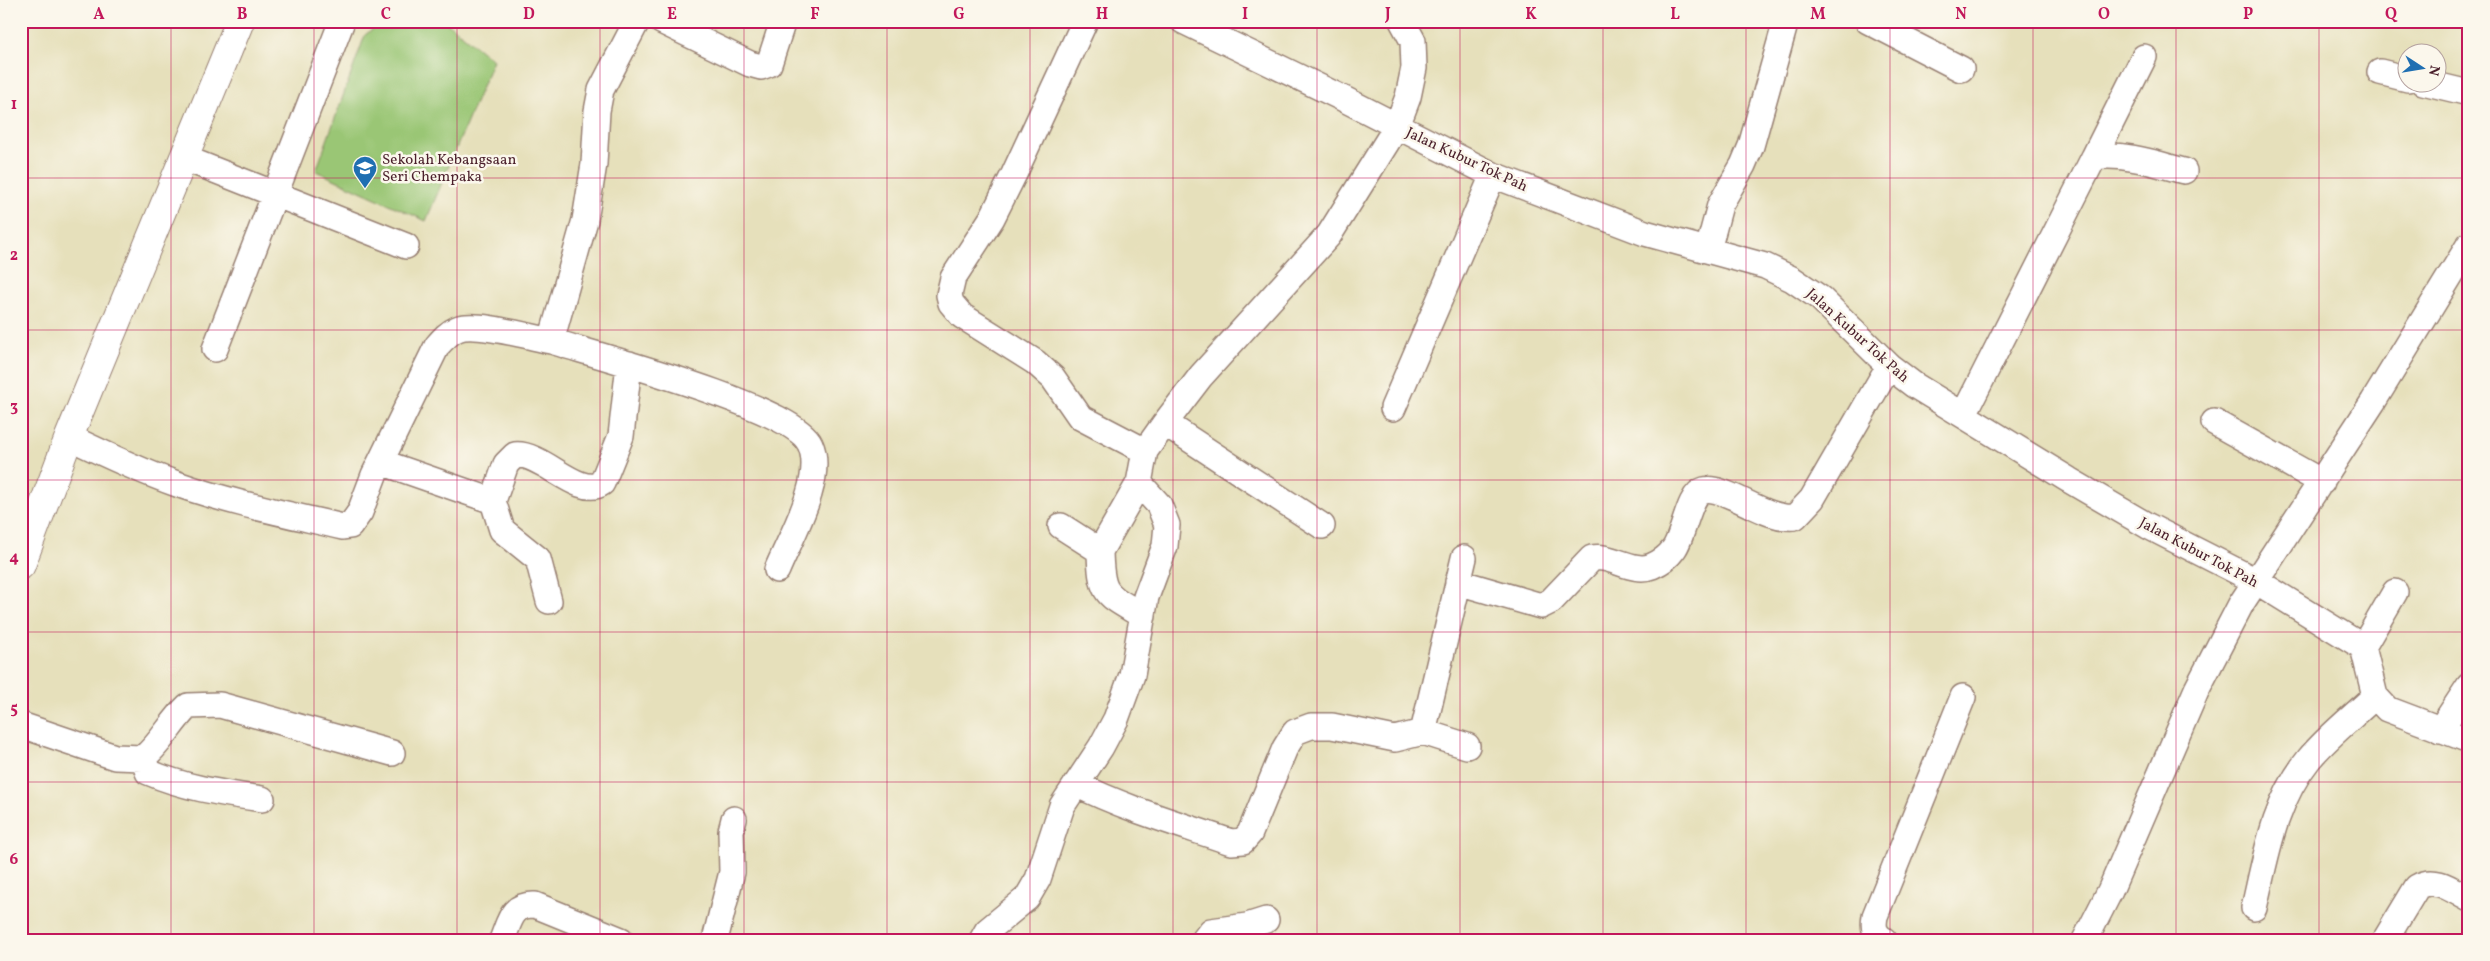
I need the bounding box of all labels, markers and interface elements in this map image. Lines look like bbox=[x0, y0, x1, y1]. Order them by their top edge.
text: A bbox=[93, 4, 105, 26]
text: B bbox=[237, 4, 248, 26]
text: C bbox=[381, 4, 391, 26]
text: D bbox=[523, 4, 535, 26]
text: E bbox=[667, 4, 677, 26]
text: F bbox=[810, 4, 820, 26]
text: G bbox=[953, 4, 965, 26]
text: H bbox=[1096, 4, 1108, 26]
text: I bbox=[1242, 4, 1248, 26]
text: J bbox=[1384, 4, 1391, 26]
text: K bbox=[1525, 4, 1537, 26]
text: L bbox=[1670, 4, 1680, 26]
text: M bbox=[1810, 4, 1826, 26]
text: N bbox=[1955, 4, 1967, 26]
text: O bbox=[2098, 4, 2110, 26]
text: P bbox=[2243, 4, 2253, 26]
text: Q bbox=[2385, 4, 2398, 26]
north arrow bbox=[2398, 42, 2448, 92]
text: N bbox=[2423, 63, 2444, 77]
text: 1 bbox=[11, 94, 17, 116]
street label: Jalan Kubur Tok Pah bbox=[1402, 123, 1531, 198]
place label: Sekolah Kebangsaan Seri Chempaka bbox=[382, 150, 516, 188]
school or university icon: Sekolah Kebangsaan Seri Chempaka bbox=[352, 155, 378, 189]
text: 2 bbox=[10, 245, 18, 267]
street label: Jalan Kubur Tok Pah bbox=[1801, 284, 1913, 388]
text: 3 bbox=[10, 396, 18, 418]
street label: Jalan Kubur Tok Pah bbox=[2135, 513, 2262, 594]
text: 4 bbox=[9, 547, 19, 569]
text: 5 bbox=[10, 698, 18, 720]
text: 6 bbox=[10, 849, 19, 871]

